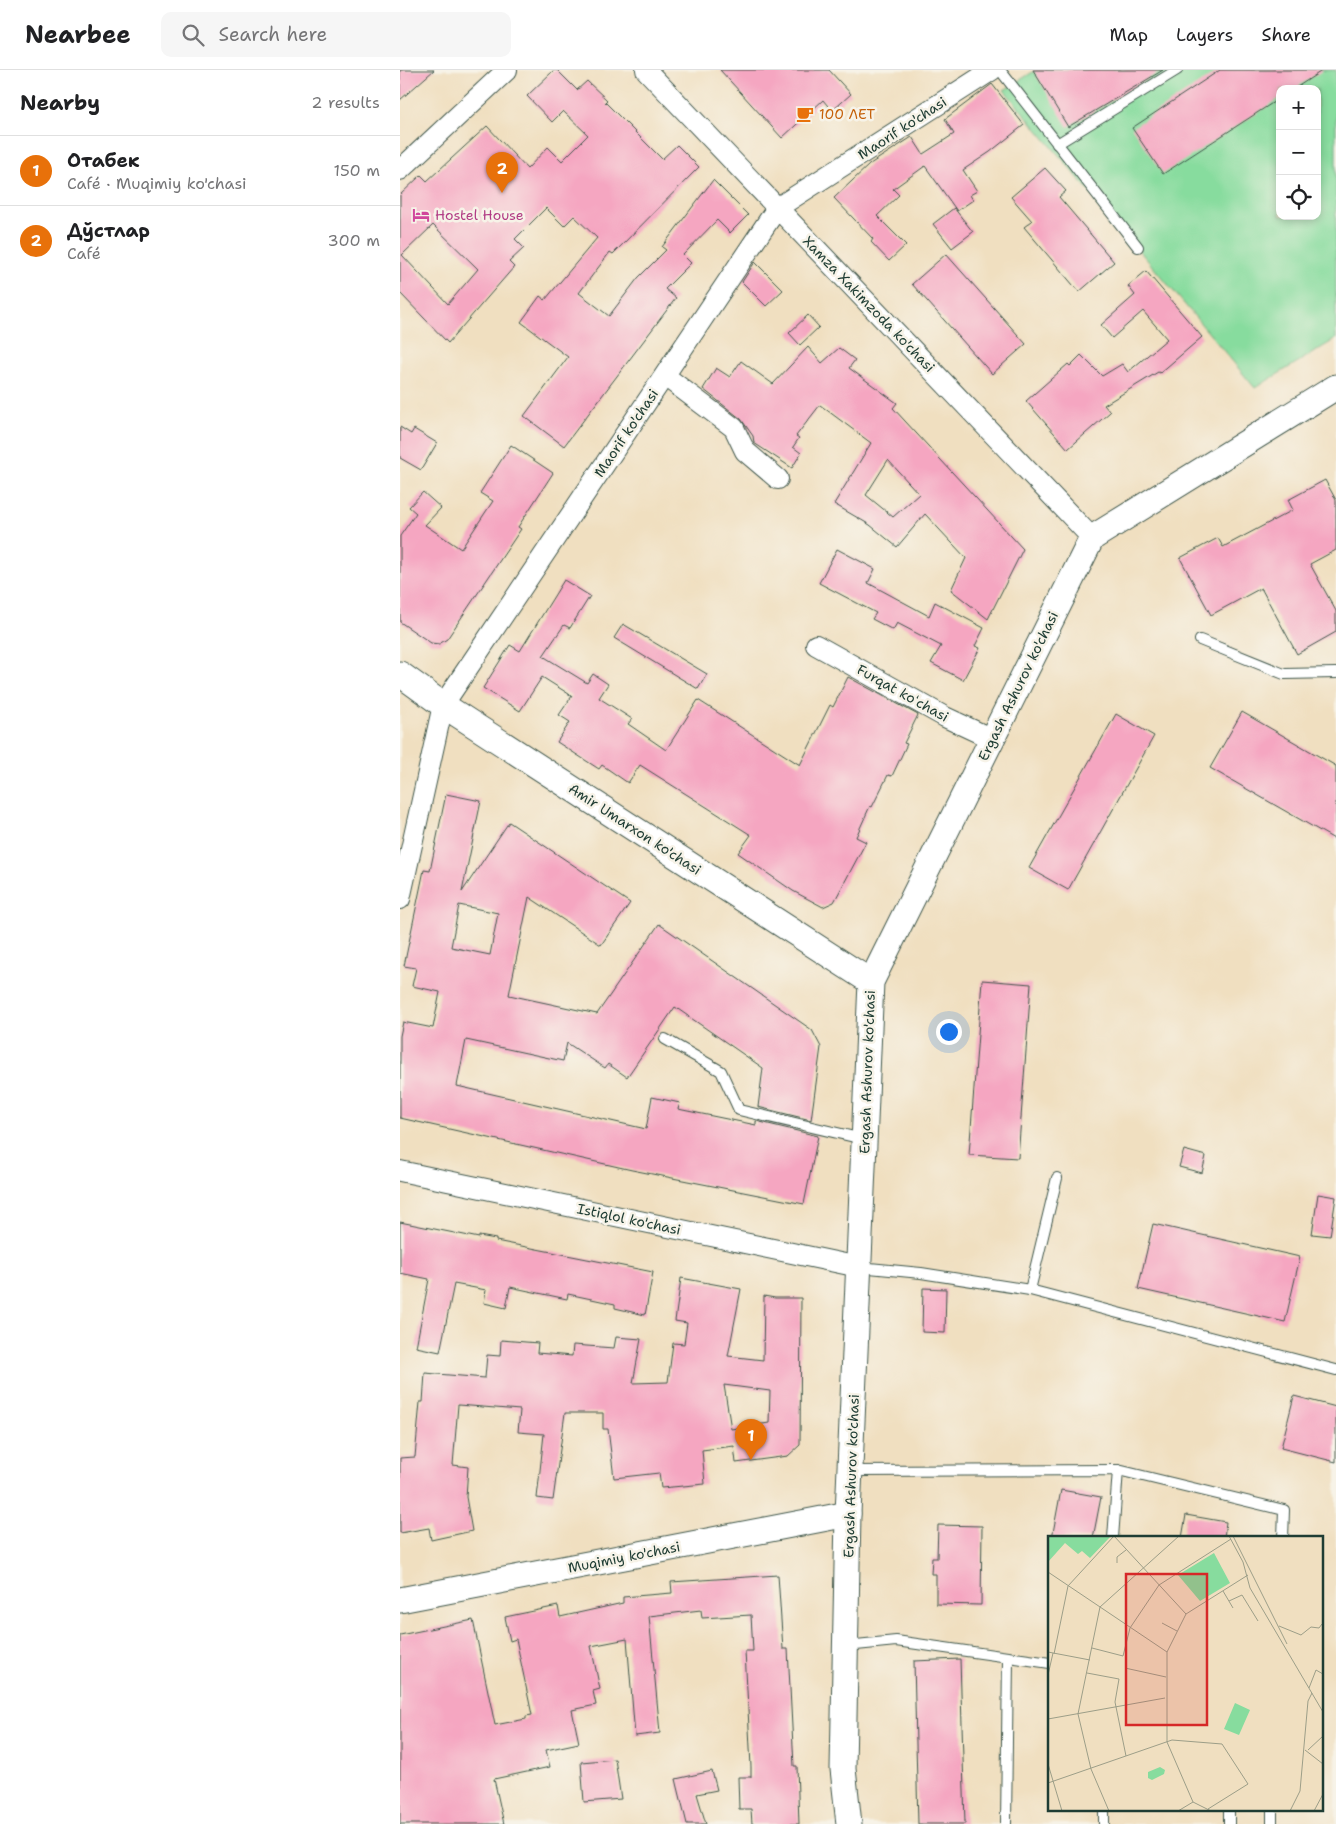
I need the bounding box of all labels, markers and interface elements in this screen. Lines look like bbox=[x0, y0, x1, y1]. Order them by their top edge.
search box bbox=[161, 12, 511, 57]
text: Nearbee bbox=[25, 19, 131, 51]
icon: search bbox=[179, 21, 207, 49]
text: Search here bbox=[219, 22, 327, 47]
text: Map bbox=[1110, 23, 1148, 47]
text: Layers bbox=[1176, 23, 1233, 47]
text: Share bbox=[1261, 23, 1311, 47]
map controls bbox=[1276, 85, 1321, 220]
button: + bbox=[1276, 85, 1321, 130]
text: Nearby bbox=[20, 89, 100, 117]
text: 2 results bbox=[311, 92, 380, 113]
street label: Maorif ko'chasi bbox=[854, 93, 950, 163]
cafe icon: 100 ЛЕТ bbox=[795, 104, 815, 124]
place label: 100 ЛЕТ bbox=[819, 105, 876, 123]
button: − bbox=[1276, 130, 1321, 175]
text: Отабек bbox=[67, 148, 140, 173]
pin: 2 bbox=[486, 152, 518, 193]
text: 1 bbox=[32, 160, 40, 181]
text: 150 m bbox=[333, 160, 380, 181]
text: Café · Muqimiy ko'chasi bbox=[67, 173, 247, 194]
button: locate bbox=[1276, 175, 1321, 220]
hotel icon: Hostel House bbox=[411, 205, 431, 225]
place label: Hostel House bbox=[435, 206, 524, 224]
text: Дўстлар bbox=[67, 218, 150, 243]
text: 2 bbox=[30, 230, 42, 251]
text: 300 m bbox=[328, 230, 380, 251]
street label: Xamza Xakimzoda ko'chasi bbox=[799, 232, 939, 376]
text: Café bbox=[67, 243, 101, 264]
street label: Maorif ko'chasi bbox=[590, 385, 662, 481]
street label: Ergash Ashurov ko'chasi bbox=[974, 608, 1062, 764]
street label: Furqat koʻchasi bbox=[854, 660, 952, 726]
street label: Amir Umarxon ko'chasi bbox=[565, 779, 705, 879]
street label: Ergash Ashurov ko'chasi bbox=[855, 990, 879, 1154]
your location bbox=[936, 1019, 962, 1045]
street label: Istiqlol ko'chasi bbox=[575, 1199, 683, 1239]
street label: Ergash Ashurov ko'chasi bbox=[839, 1394, 863, 1558]
pin: 1 bbox=[735, 1419, 767, 1460]
inset map bbox=[1048, 1536, 1324, 1812]
street label: Muqimiy ko'chasi bbox=[566, 1537, 682, 1577]

